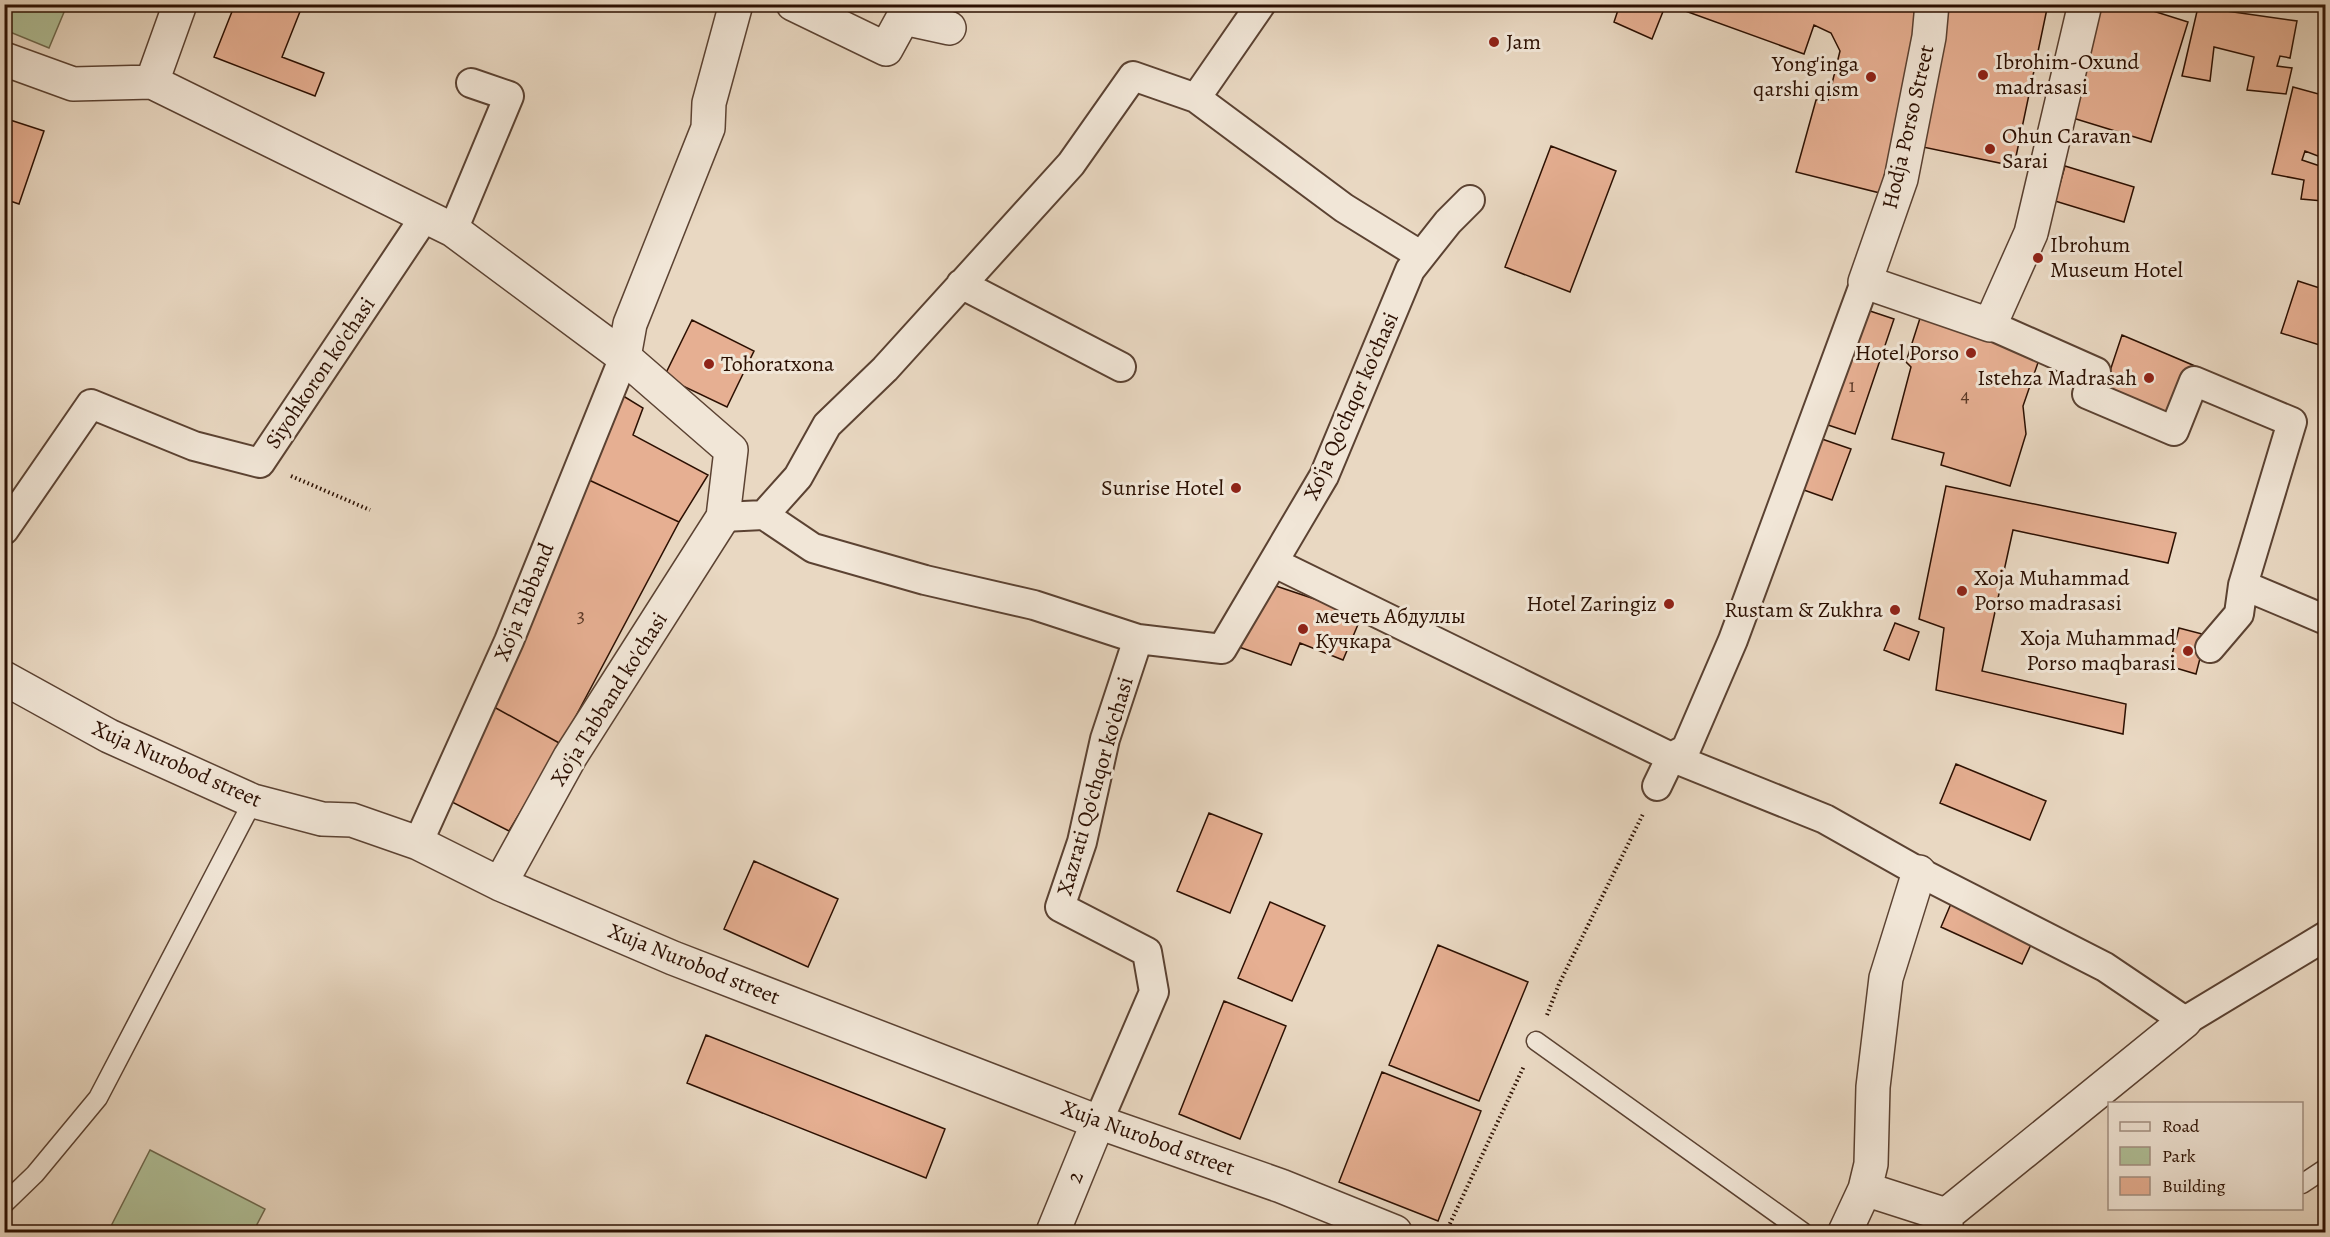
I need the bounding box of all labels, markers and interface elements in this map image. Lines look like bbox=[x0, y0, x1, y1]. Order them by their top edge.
place label: Jam bbox=[1506, 27, 1541, 57]
marker: Jam bbox=[1487, 35, 1501, 49]
street label: Hodja Porso Street bbox=[1875, 42, 1941, 212]
place label: Ibrohim-Oxund madrasasi bbox=[1995, 47, 2140, 102]
place label: Yong'inga qarshi qism bbox=[1753, 49, 1860, 104]
marker: Ibrohim-Oxund madrasasi bbox=[1976, 68, 1990, 82]
marker: Yong'inga qarshi qism bbox=[1864, 70, 1878, 84]
place label: Ohun Caravan Sarai bbox=[2002, 121, 2131, 176]
marker: Ohun Caravan Sarai bbox=[1983, 142, 1997, 156]
place label: Ibrohum Museum Hotel bbox=[2050, 230, 2183, 285]
marker: Ibrohum Museum Hotel bbox=[2031, 251, 2045, 265]
street label: Siyohkoron ko'chasi bbox=[258, 291, 382, 455]
street label: Xo'ja Qo'chqor ko'chasi bbox=[1296, 307, 1406, 505]
place label: Hotel Porso bbox=[1855, 338, 1959, 368]
marker: Hotel Porso bbox=[1964, 346, 1978, 360]
place label: Tohoratxona bbox=[721, 349, 835, 379]
marker: Tohoratxona bbox=[702, 357, 716, 371]
place label: Istehza Madrasah bbox=[1977, 363, 2137, 393]
marker: Istehza Madrasah bbox=[2142, 371, 2156, 385]
house number: 1 bbox=[1849, 372, 1856, 399]
house number: 4 bbox=[1960, 382, 1970, 409]
place label: Sunrise Hotel bbox=[1101, 473, 1224, 503]
marker: Sunrise Hotel bbox=[1229, 481, 1243, 495]
street label: Xo'ja Tabband bbox=[487, 538, 561, 666]
place label: Xoja Muhammad Porso madrasasi bbox=[1974, 563, 2130, 618]
marker: Xoja Muhammad Porso madrasasi bbox=[1955, 584, 1969, 598]
place label: Hotel Zaringiz bbox=[1526, 589, 1657, 619]
place label: Rustam & Zukhra bbox=[1724, 595, 1884, 625]
marker: Hotel Zaringiz bbox=[1662, 597, 1676, 611]
place label: мечеть Абдуллы Кучкара bbox=[1315, 601, 1466, 656]
house number: 3 bbox=[577, 602, 585, 629]
marker: Rustam & Zukhra bbox=[1888, 603, 1902, 617]
street label: Xo'ja Tabband ko'chasi bbox=[543, 606, 675, 792]
marker: мечеть Абдуллы Кучкара bbox=[1296, 622, 1310, 636]
place label: Xoja Muhammad Porso maqbarasi bbox=[2020, 623, 2176, 678]
marker: Xoja Muhammad Porso maqbarasi bbox=[2181, 644, 2195, 658]
street label: Xazrati Qo'chqor ko'chasi bbox=[1049, 673, 1141, 899]
street label: Xuja Nurobod street bbox=[88, 713, 266, 815]
street label: Xuja Nurobod street bbox=[604, 916, 784, 1012]
street label: Xuja Nurobod street bbox=[1057, 1093, 1239, 1183]
legend bbox=[2108, 1102, 2303, 1210]
text: Road bbox=[2162, 1114, 2200, 1138]
text: Park bbox=[2162, 1144, 2196, 1168]
street label: 2 bbox=[1059, 1167, 1091, 1187]
text: Building bbox=[2162, 1174, 2226, 1198]

